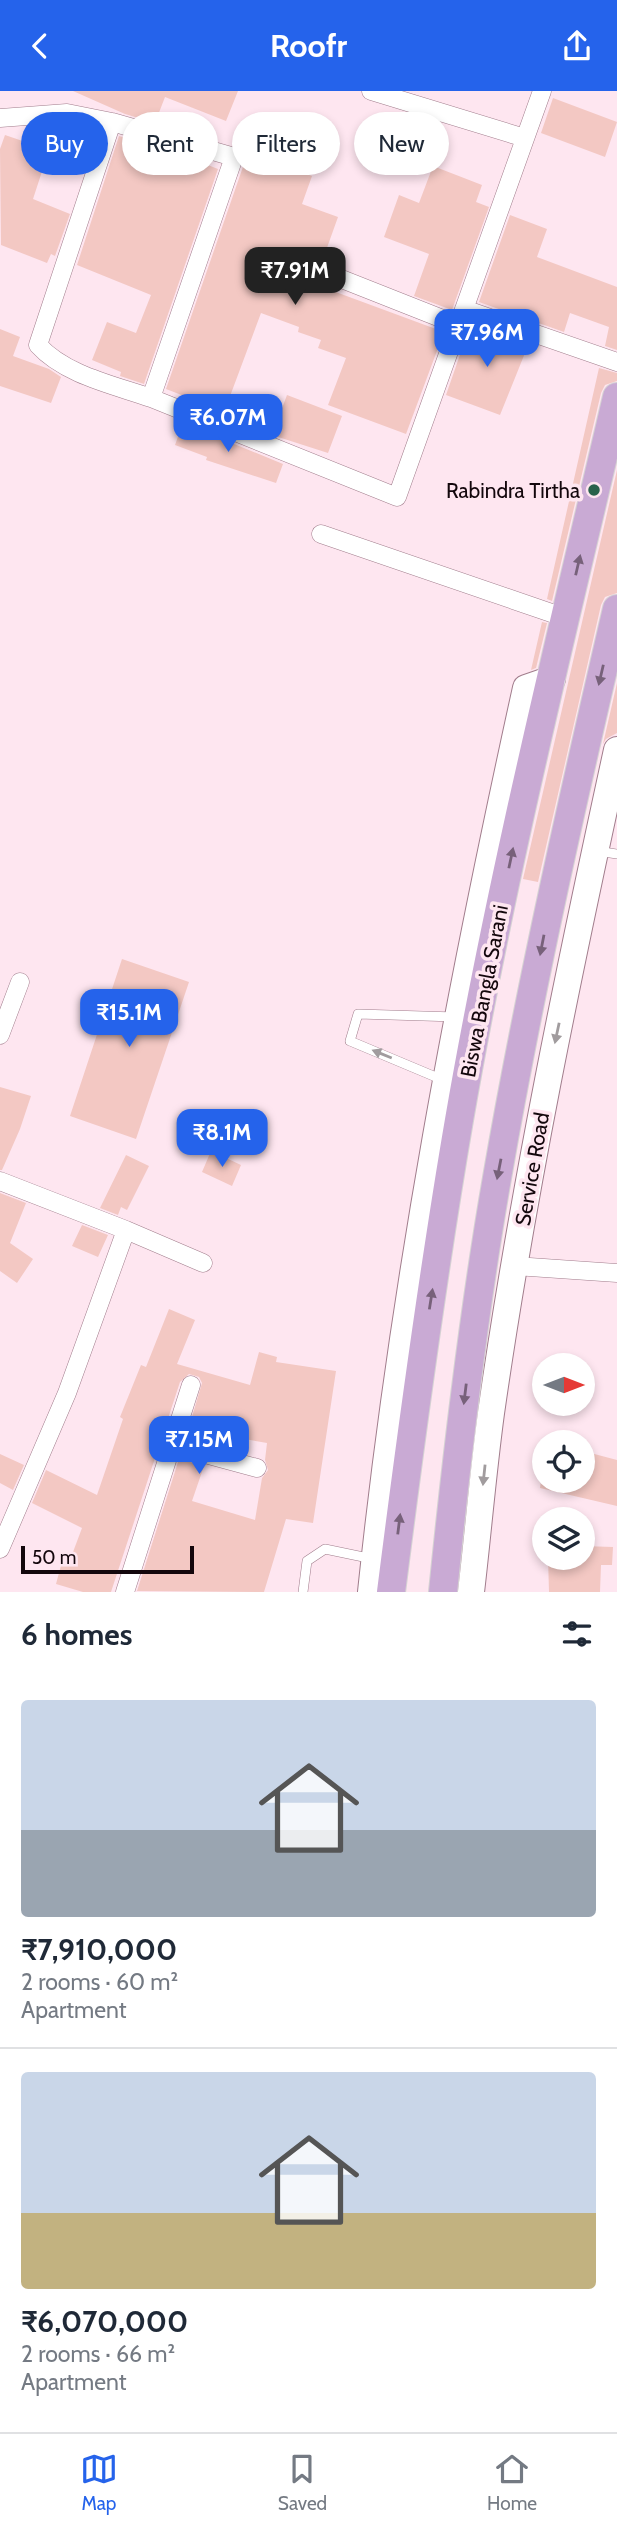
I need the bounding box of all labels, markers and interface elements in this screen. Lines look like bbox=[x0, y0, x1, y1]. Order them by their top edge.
text: Roofr bbox=[270, 26, 347, 65]
icon: back bbox=[21, 27, 59, 65]
icon: share bbox=[558, 27, 596, 65]
chip: Buy bbox=[21, 112, 108, 175]
chip: Rent bbox=[122, 112, 218, 175]
chip: Filters bbox=[232, 112, 340, 175]
chip: New bbox=[354, 112, 449, 175]
pin: ₹7.91M bbox=[238, 247, 352, 307]
text: ₹7.91M bbox=[261, 256, 329, 284]
pin: ₹7.96M bbox=[430, 309, 544, 369]
text: ₹7.96M bbox=[450, 318, 524, 346]
pin: ₹6.07M bbox=[171, 395, 285, 454]
text: ₹6.07M bbox=[189, 403, 267, 431]
place label: Rabindra Tirtha bbox=[446, 478, 580, 503]
marker: Rabindra Tirtha bbox=[586, 482, 602, 498]
one-way arrow bbox=[573, 554, 584, 576]
one-way arrow bbox=[596, 664, 607, 686]
one-way arrow bbox=[506, 847, 517, 869]
street label: Biswa Bangla Sarani bbox=[455, 903, 513, 1079]
one-way arrow bbox=[536, 934, 547, 956]
pin: ₹15.1M bbox=[72, 989, 186, 1049]
text: ₹15.1M bbox=[96, 998, 162, 1026]
one-way arrow bbox=[552, 1022, 563, 1044]
one-way arrow bbox=[371, 1049, 392, 1060]
pin: ₹8.1M bbox=[173, 1109, 271, 1169]
street label: Service Road bbox=[510, 1110, 554, 1228]
text: ₹8.1M bbox=[193, 1118, 251, 1146]
one-way arrow bbox=[493, 1158, 504, 1180]
one-way arrow bbox=[426, 1288, 437, 1310]
north arrow bbox=[532, 1353, 595, 1416]
map controls bbox=[532, 1353, 595, 1570]
one-way arrow bbox=[460, 1383, 471, 1405]
pin: ₹7.15M bbox=[142, 1417, 256, 1476]
text: ₹7.15M bbox=[165, 1425, 233, 1453]
button: locate bbox=[532, 1430, 595, 1493]
one-way arrow bbox=[479, 1464, 490, 1486]
button: layers bbox=[532, 1507, 595, 1570]
one-way arrow bbox=[394, 1513, 405, 1535]
scale bar bbox=[21, 1543, 194, 1575]
text: 50 m bbox=[32, 1546, 76, 1569]
icon: filters bbox=[558, 1615, 596, 1653]
text: 6 homes bbox=[21, 1616, 132, 1653]
icon: home bbox=[246, 1745, 372, 1871]
text: ₹7,910,000 bbox=[21, 1931, 177, 1968]
text: 2 rooms · 60 m² bbox=[21, 1968, 178, 1996]
text: Apartment bbox=[21, 1996, 126, 2024]
icon: home bbox=[246, 2117, 372, 2243]
text: ₹6,070,000 bbox=[21, 2303, 188, 2340]
text: 2 rooms · 66 m² bbox=[21, 2340, 175, 2368]
text: Apartment bbox=[21, 2368, 126, 2396]
tab: Map bbox=[80, 2450, 118, 2515]
tab: Saved bbox=[278, 2450, 327, 2515]
tab: Home bbox=[487, 2450, 537, 2515]

